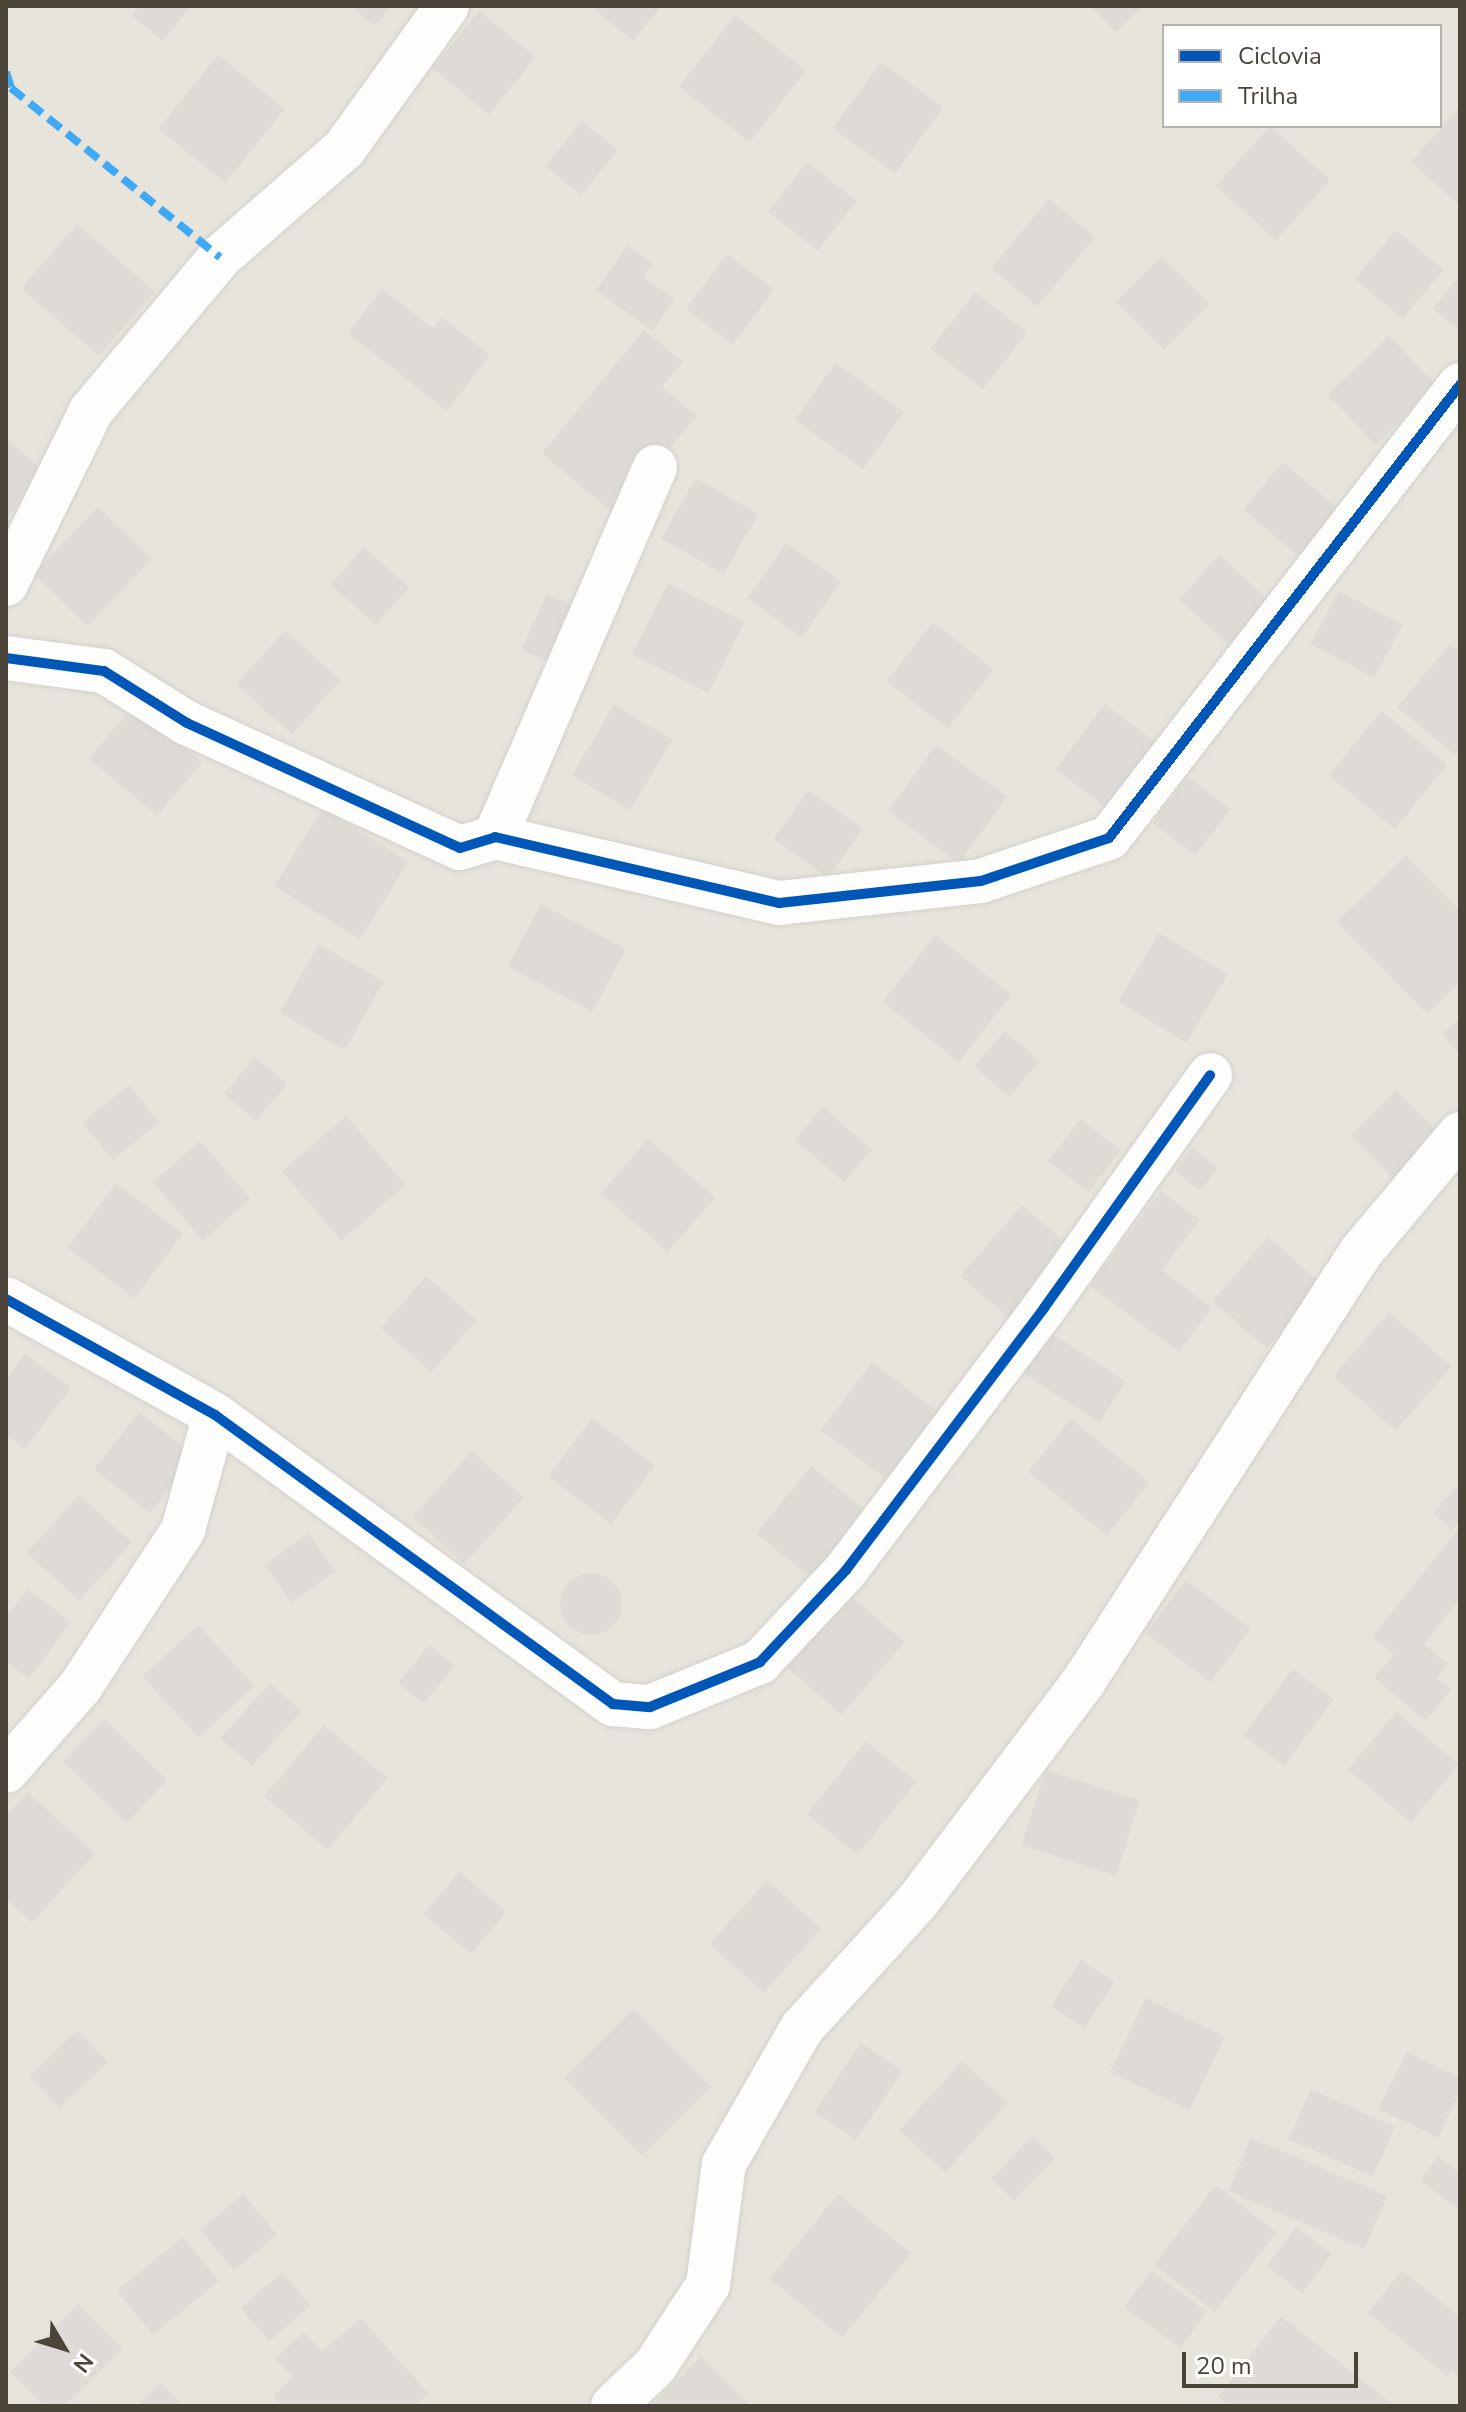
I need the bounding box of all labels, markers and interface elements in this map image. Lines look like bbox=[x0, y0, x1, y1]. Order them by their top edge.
legend bbox=[1162, 24, 1442, 128]
text: Ciclovia bbox=[1238, 40, 1322, 72]
text: Trilha bbox=[1238, 80, 1298, 112]
north arrow bbox=[24, 2308, 104, 2388]
scale bar bbox=[1186, 2336, 1362, 2386]
text: N bbox=[66, 2347, 100, 2378]
text: 20 m bbox=[1196, 2350, 1252, 2382]

